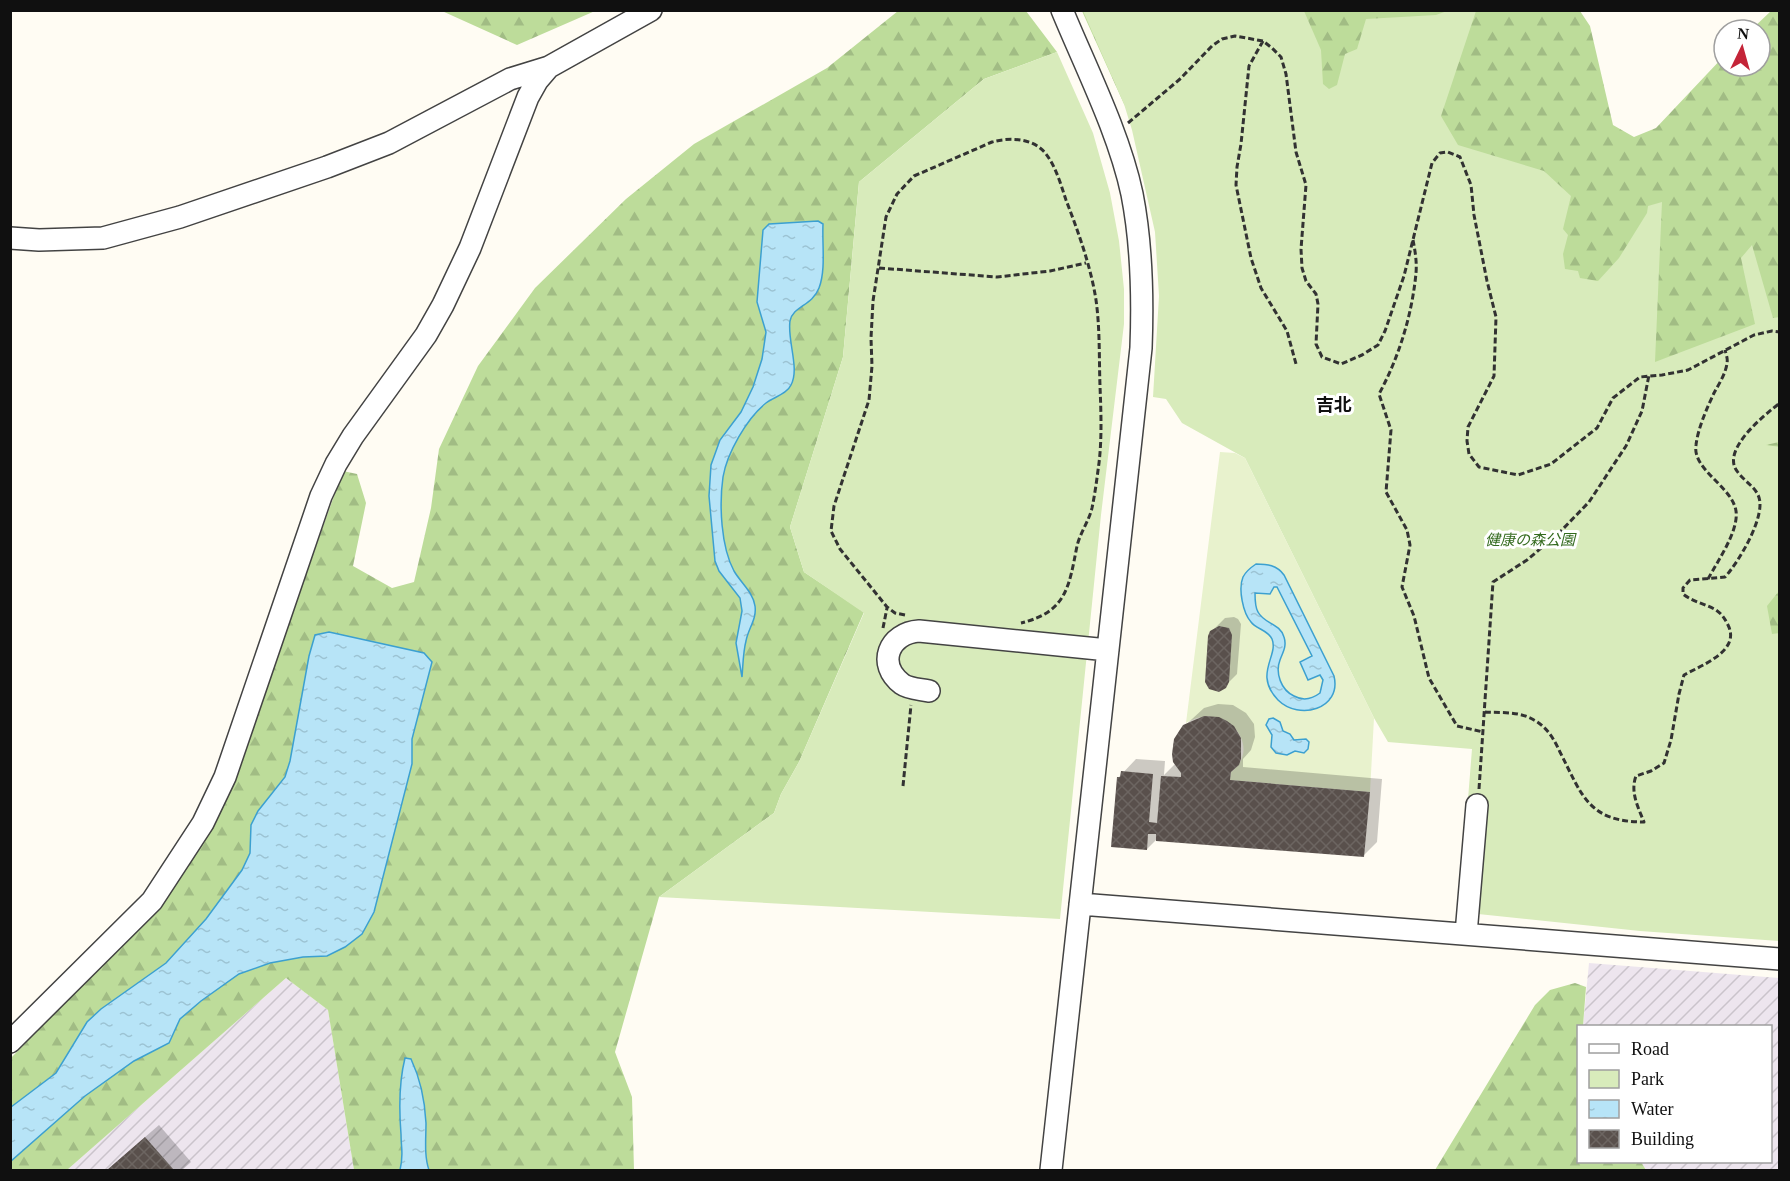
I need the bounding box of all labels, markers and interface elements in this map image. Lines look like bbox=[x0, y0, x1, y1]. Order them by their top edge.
north arrow bbox=[1712, 18, 1772, 78]
text: N bbox=[1737, 25, 1750, 43]
district label: 吉北 bbox=[1316, 395, 1352, 415]
park label: 健康の森公園 bbox=[1485, 532, 1577, 548]
legend bbox=[1577, 1025, 1772, 1163]
text: Road bbox=[1631, 1039, 1669, 1059]
text: Park bbox=[1631, 1069, 1664, 1089]
text: Water bbox=[1631, 1099, 1674, 1119]
text: Building bbox=[1631, 1129, 1694, 1149]

